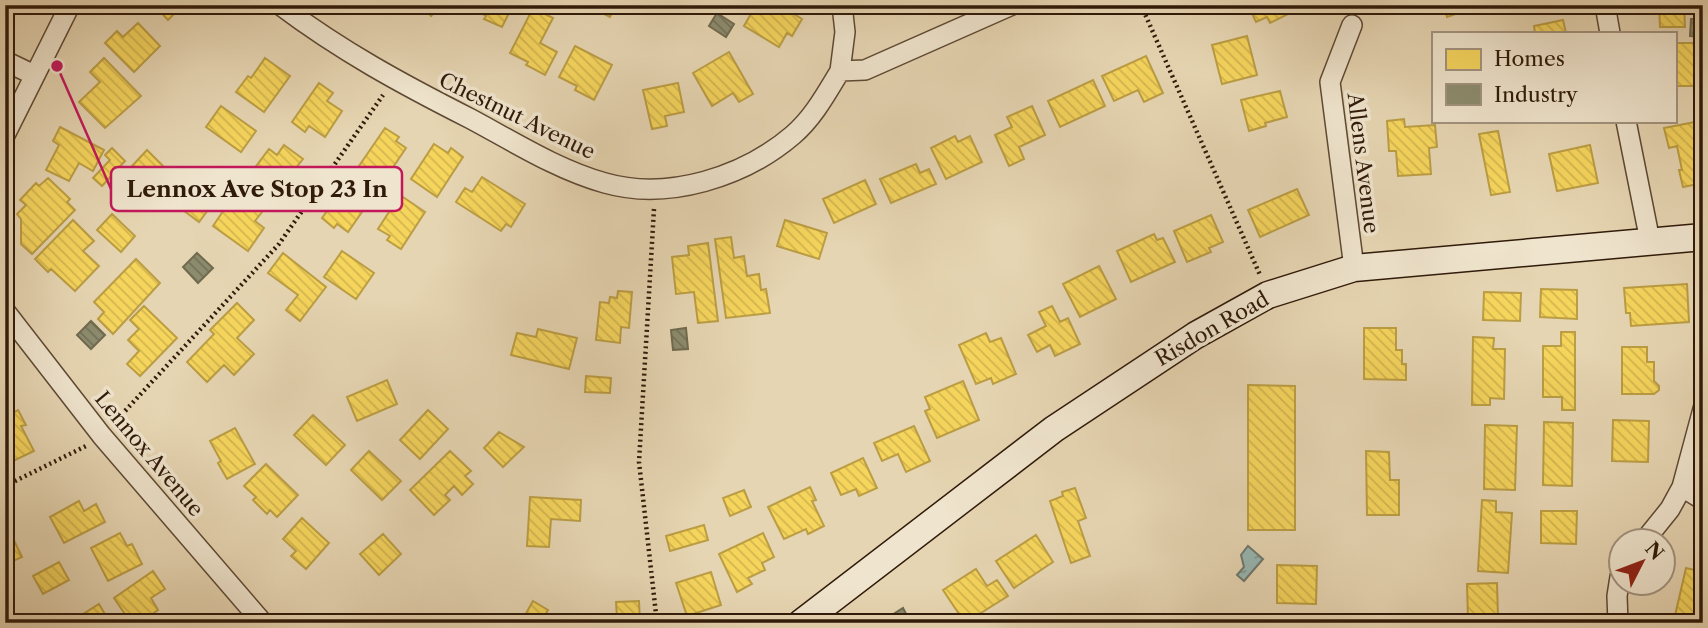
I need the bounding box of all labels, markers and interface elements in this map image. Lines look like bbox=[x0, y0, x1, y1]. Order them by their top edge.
legend bbox=[1432, 32, 1676, 122]
text: Homes bbox=[1494, 46, 1565, 71]
street label: Chestnut Avenue bbox=[435, 67, 599, 164]
text: Industry bbox=[1494, 82, 1578, 107]
street label: Allens Avenue bbox=[1342, 90, 1385, 235]
callout: Lennox Ave Stop 23 In bbox=[111, 167, 402, 211]
text: Lennox Ave Stop 23 In bbox=[126, 175, 388, 203]
street label: Risdon Road bbox=[1150, 286, 1273, 371]
street label: Lennox Avenue bbox=[90, 386, 209, 521]
north arrow bbox=[1606, 526, 1676, 596]
text: N bbox=[1640, 537, 1668, 565]

